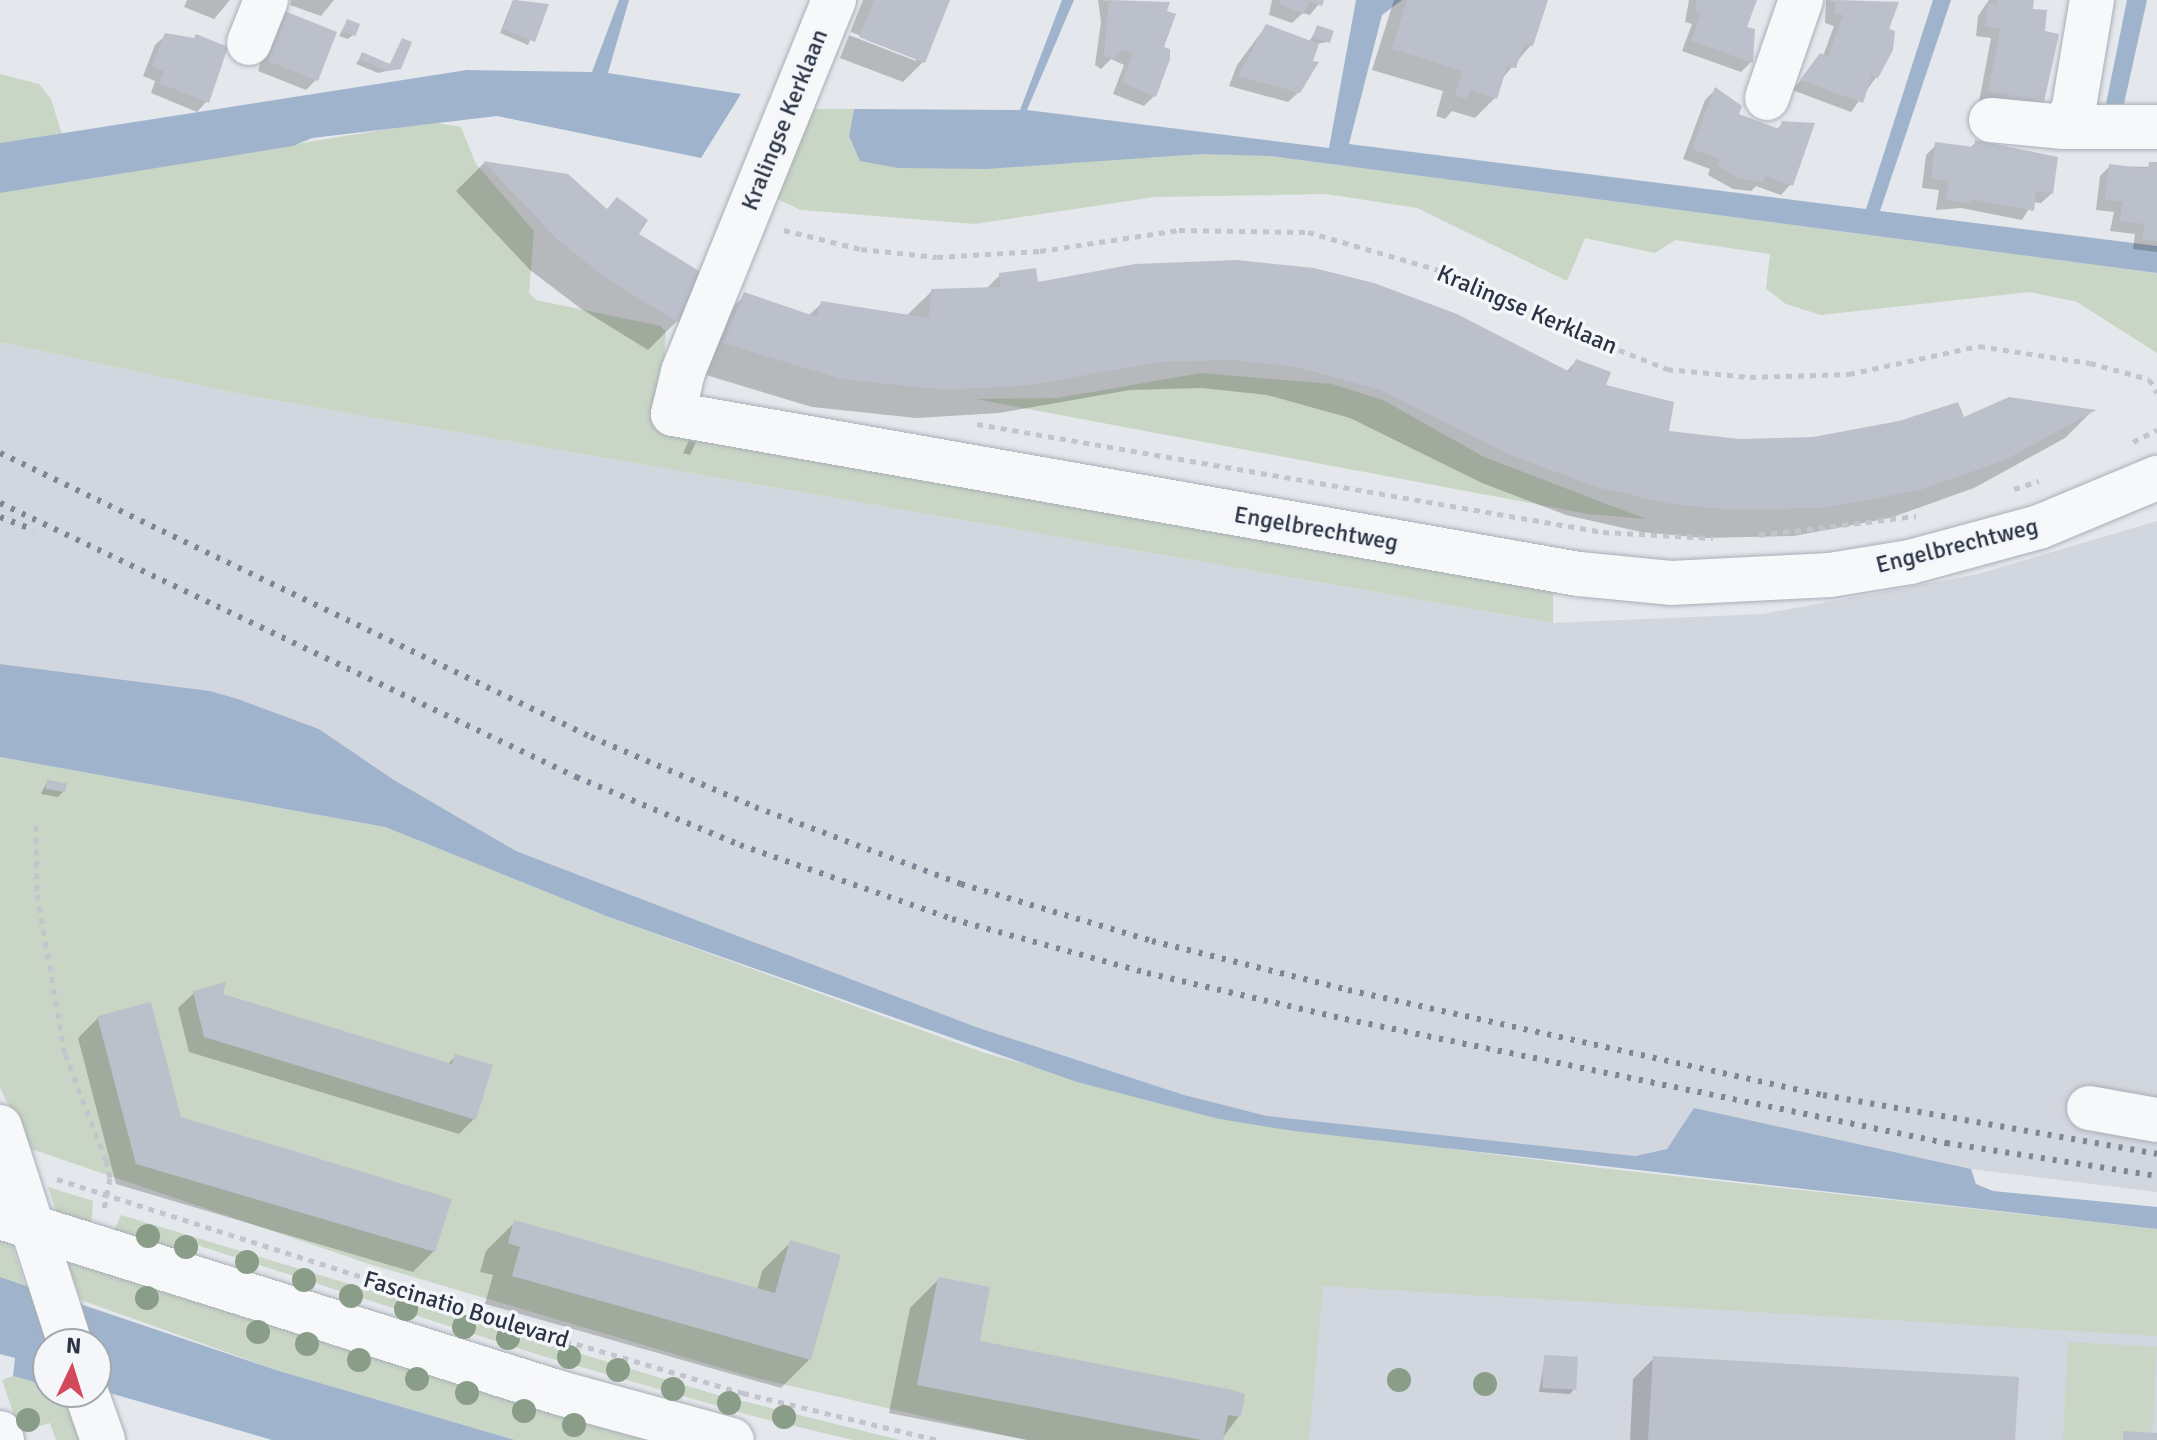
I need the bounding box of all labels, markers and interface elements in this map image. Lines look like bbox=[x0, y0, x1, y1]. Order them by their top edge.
street label: Kralingse Kerklaan bbox=[735, 25, 835, 215]
street label: Kralingse Kerklaan bbox=[1433, 259, 1621, 361]
street label: Engelbrechtweg bbox=[1232, 500, 1400, 558]
street label: Engelbrechtweg bbox=[1873, 512, 2041, 580]
street label: Fascinatio Boulevard bbox=[360, 1265, 572, 1355]
north arrow bbox=[32, 1328, 112, 1408]
text: N bbox=[65, 1332, 82, 1360]

